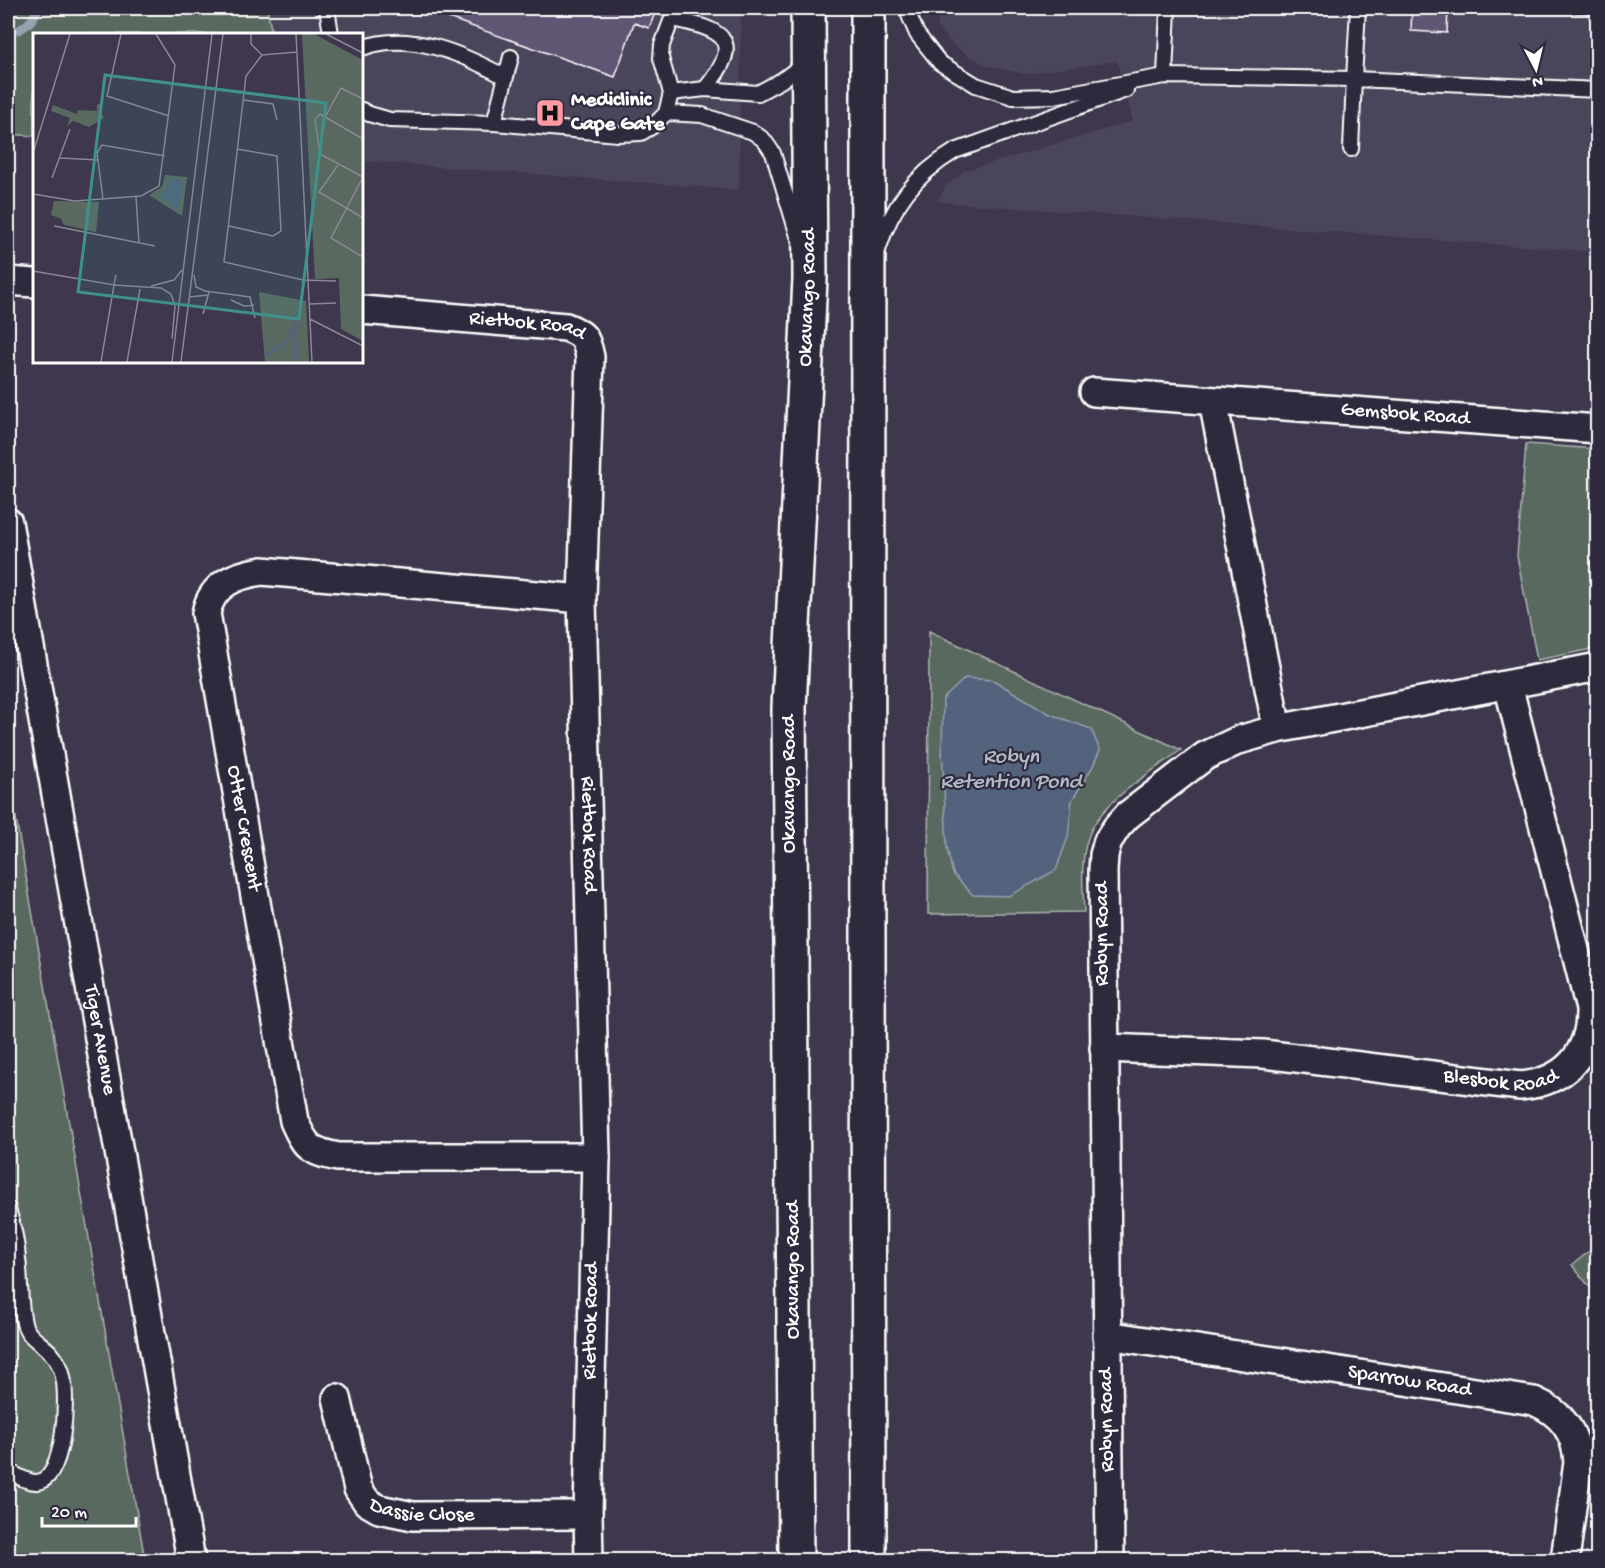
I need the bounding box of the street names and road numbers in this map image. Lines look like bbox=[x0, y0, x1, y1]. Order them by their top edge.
street label: Okavango Road bbox=[793, 227, 823, 367]
street label: Rietbok Road bbox=[468, 306, 592, 348]
street label: Gemsbok Road bbox=[1340, 398, 1472, 432]
street label: Okavango Road bbox=[778, 713, 803, 853]
street label: Otter Crescent bbox=[220, 763, 267, 895]
street label: Rietbok Road bbox=[574, 776, 602, 895]
street label: Robyn Road bbox=[1091, 880, 1116, 986]
street label: Tiger Avenue bbox=[77, 982, 121, 1098]
street label: Blesbok Road bbox=[1441, 1063, 1564, 1099]
street label: Okavango Road bbox=[782, 1199, 807, 1339]
street label: Rietbok Road bbox=[578, 1261, 606, 1380]
street label: Sparrow Road bbox=[1346, 1360, 1475, 1404]
street label: Robyn Road bbox=[1095, 1366, 1121, 1472]
street label: Dassie Close bbox=[362, 1492, 476, 1528]

